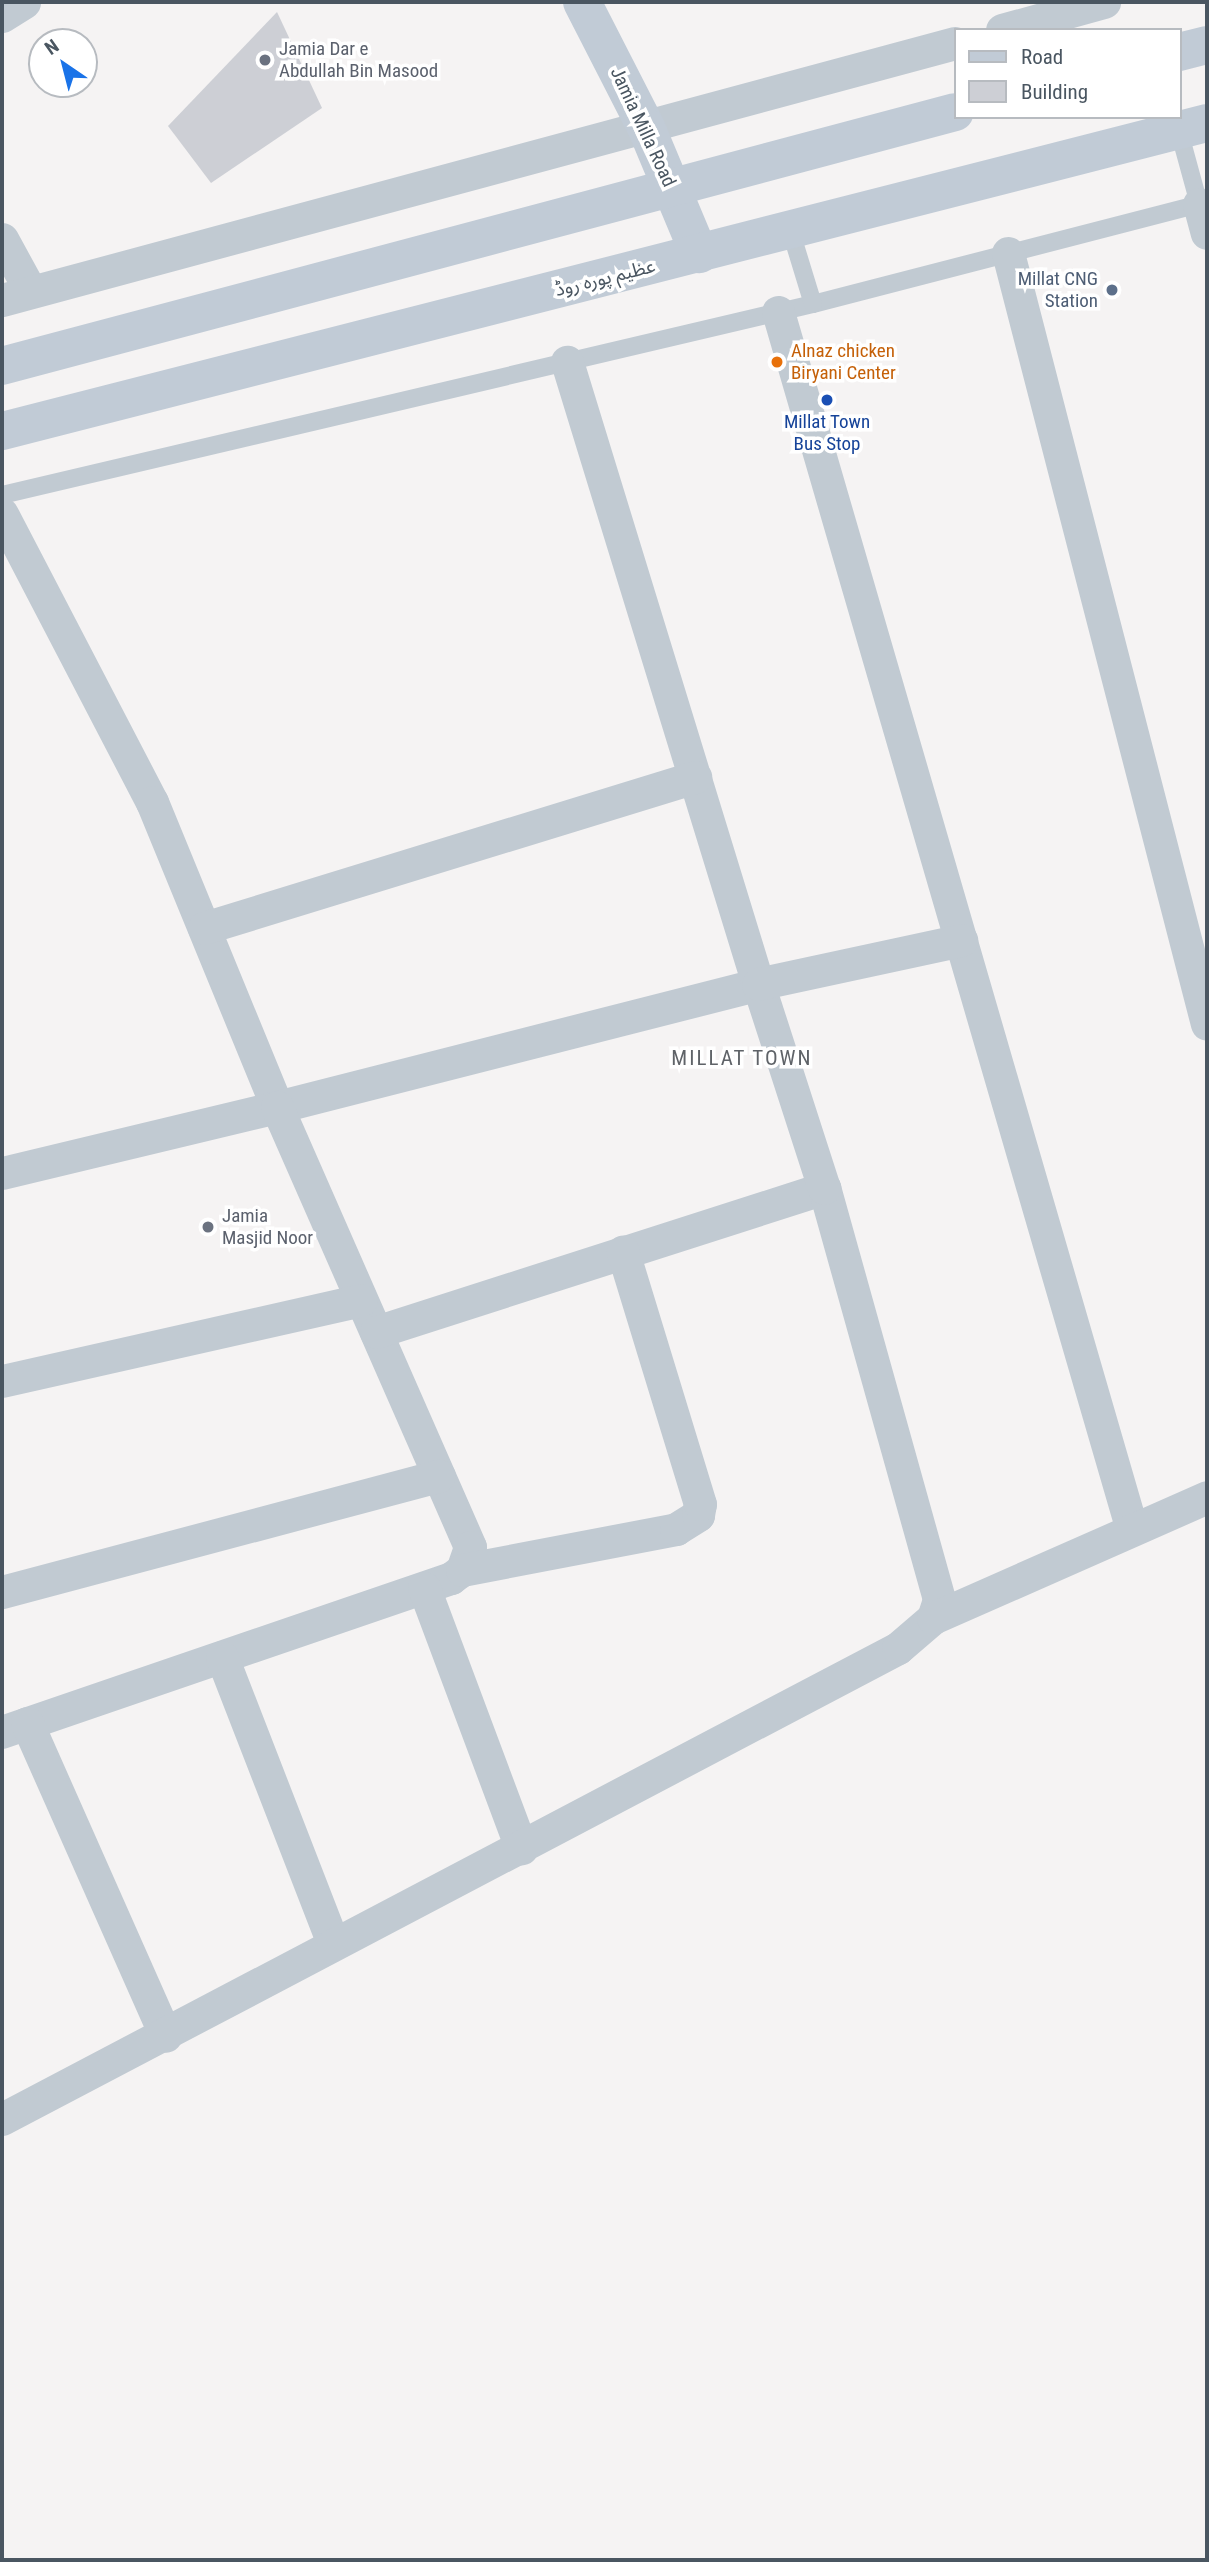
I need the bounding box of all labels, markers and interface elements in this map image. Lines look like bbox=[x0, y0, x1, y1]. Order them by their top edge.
north arrow bbox=[28, 28, 98, 98]
legend bbox=[954, 28, 1181, 119]
text: N bbox=[40, 34, 63, 60]
place label: Jamia Dar e Abdullah Bin Masood bbox=[279, 38, 438, 82]
text: Road bbox=[1021, 45, 1063, 69]
marker: Jamia Dar e Abdullah Bin Masood bbox=[257, 52, 273, 68]
street label: Jamia Milla Road bbox=[605, 64, 681, 190]
text: Building bbox=[1021, 80, 1088, 104]
street label: عظیم پورہ روڈ bbox=[552, 255, 658, 301]
place label: Millat CNG Station bbox=[1018, 268, 1098, 312]
marker: Millat CNG Station bbox=[1104, 282, 1120, 298]
place label: Alnaz chicken Biryani Center bbox=[791, 340, 896, 384]
marker: Alnaz chicken Biryani Center bbox=[769, 354, 785, 370]
marker: Millat Town Bus Stop bbox=[819, 392, 835, 408]
place label: Millat Town Bus Stop bbox=[784, 411, 870, 455]
district label: MILLAT TOWN bbox=[672, 1045, 812, 1071]
place label: Jamia Masjid Noor bbox=[222, 1205, 313, 1249]
marker: Jamia Masjid Noor bbox=[200, 1219, 216, 1235]

